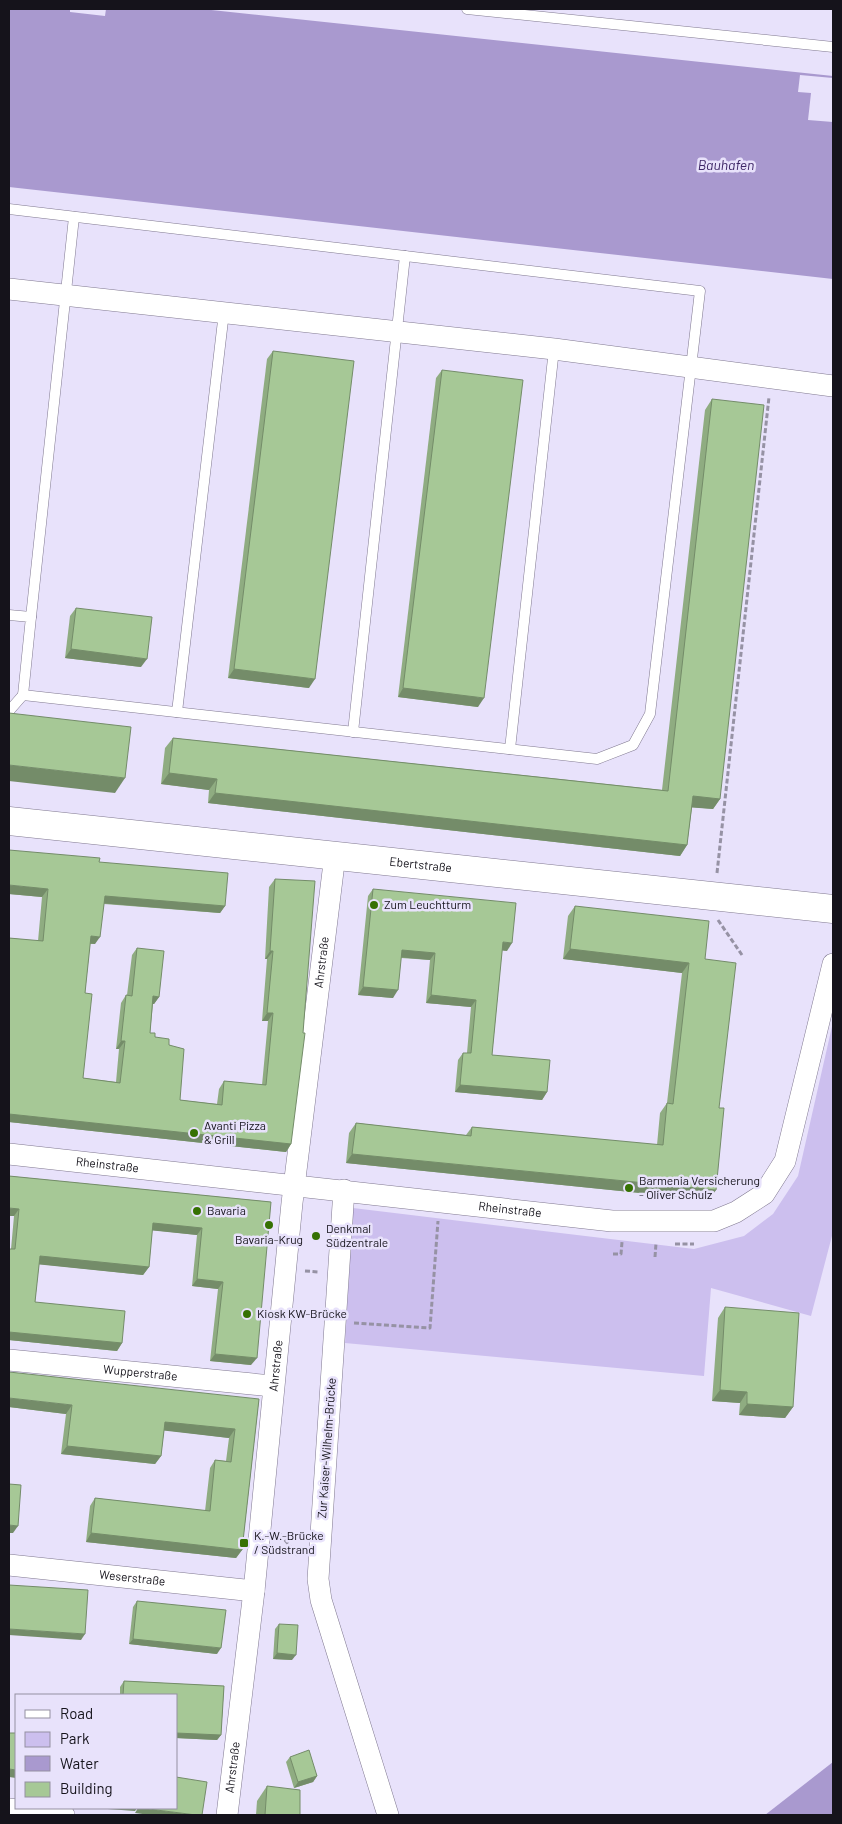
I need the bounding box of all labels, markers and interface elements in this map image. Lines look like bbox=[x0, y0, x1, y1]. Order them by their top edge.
water label: Bauhafen bbox=[698, 156, 754, 173]
street label: Ebertstraße bbox=[389, 854, 453, 874]
place label: Zum Leuchtturm bbox=[384, 897, 471, 911]
marker: Zum Leuchtturm bbox=[368, 899, 380, 911]
street label: Ahrstraße bbox=[311, 936, 331, 989]
place label: Avanti Pizza & Grill bbox=[204, 1118, 266, 1146]
marker: Avanti Pizza & Grill bbox=[188, 1127, 200, 1139]
street label: Rheinstraße bbox=[75, 1153, 140, 1174]
place label: Barmenia Versicherung - Oliver Schulz bbox=[639, 1173, 760, 1201]
marker: Barmenia Versicherung - Oliver Schulz bbox=[623, 1182, 635, 1194]
street label: Rheinstraße bbox=[478, 1198, 542, 1219]
place label: Bavaria bbox=[207, 1203, 246, 1217]
marker: Bavaria bbox=[191, 1205, 203, 1217]
marker: Bavaria-Krug bbox=[263, 1219, 275, 1231]
place label: Denkmal Südzentrale bbox=[326, 1221, 388, 1249]
marker: Denkmal Südzentrale bbox=[310, 1230, 322, 1242]
place label: Bavaria-Krug bbox=[235, 1232, 303, 1246]
place label: Kiosk KW-Brücke bbox=[257, 1306, 347, 1320]
marker: Kiosk KW-Brücke bbox=[241, 1308, 253, 1320]
street label: Ahrstraße bbox=[266, 1339, 285, 1392]
street label: Wupperstraße bbox=[103, 1361, 178, 1383]
street label: Zur Kaiser-Wilhelm-Brücke bbox=[314, 1377, 338, 1519]
place label: K.-W.-Brücke / Südstrand bbox=[254, 1528, 324, 1556]
marker: K.-W.-Brücke / Südstrand bbox=[238, 1537, 250, 1549]
street label: Weserstraße bbox=[99, 1567, 166, 1588]
legend bbox=[15, 1694, 178, 1809]
text: Road bbox=[60, 1704, 93, 1722]
text: Park bbox=[60, 1729, 90, 1747]
street label: Ahrstraße bbox=[222, 1741, 242, 1794]
text: Water bbox=[60, 1754, 99, 1772]
text: Building bbox=[60, 1779, 113, 1797]

